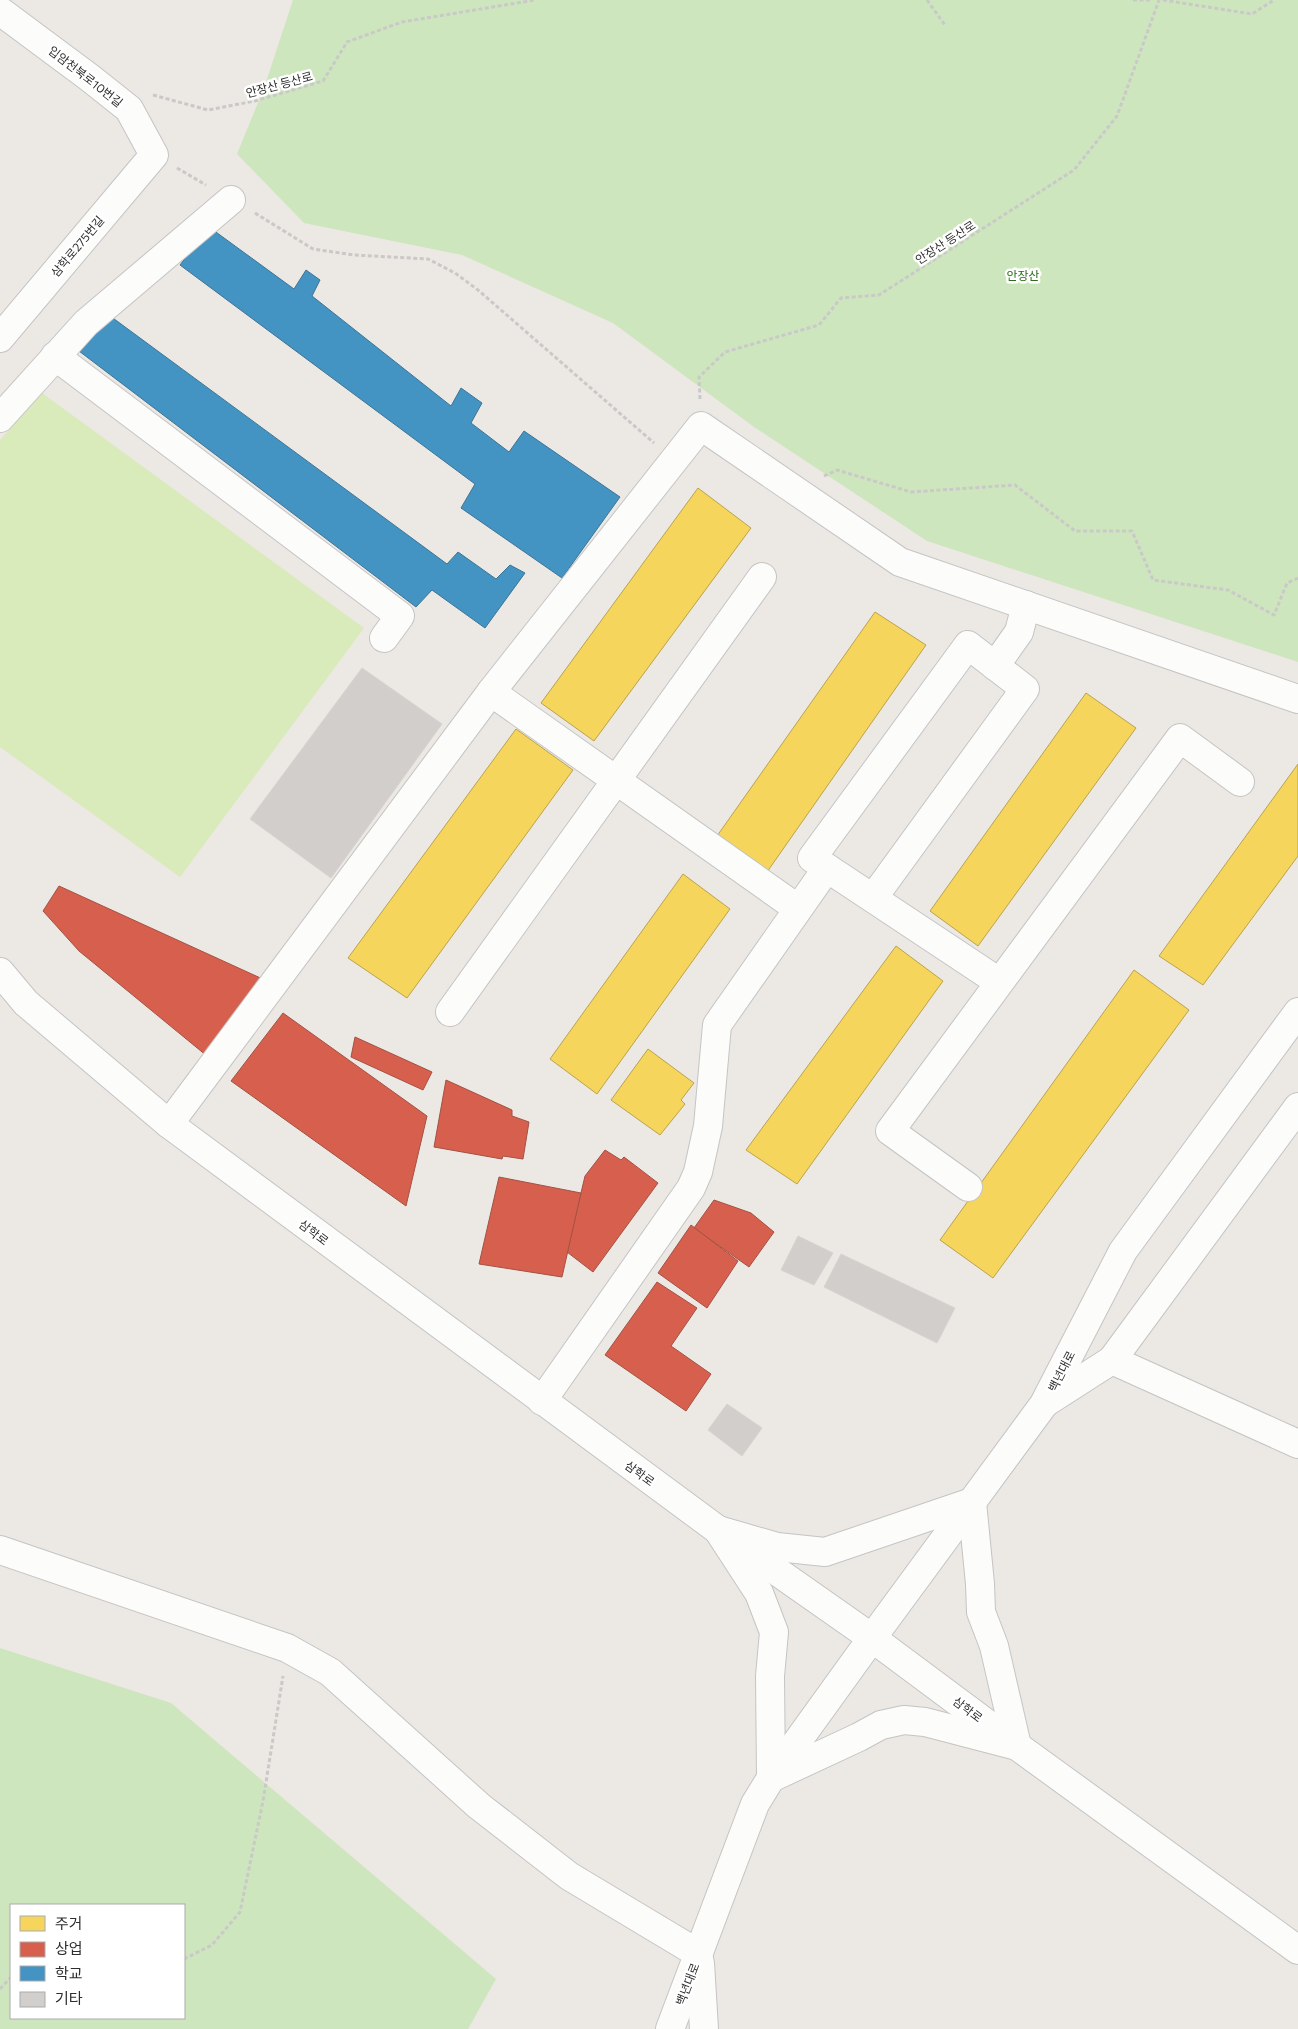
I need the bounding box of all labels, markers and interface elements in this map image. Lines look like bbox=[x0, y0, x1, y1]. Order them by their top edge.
street label: 입암천북로10번길 bbox=[46, 43, 126, 109]
street label: 안장산 등산로 bbox=[244, 68, 314, 100]
street label: 삼학로275번길 bbox=[48, 213, 106, 279]
street label: 안장산 등산로 bbox=[912, 217, 978, 267]
park label: 안장산 bbox=[1006, 268, 1040, 282]
street label: 삼학로 bbox=[297, 1216, 331, 1248]
street label: 백년대로 bbox=[1045, 1348, 1077, 1394]
street label: 삼학로 bbox=[622, 1458, 658, 1488]
street label: 삼학로 bbox=[951, 1693, 985, 1725]
legend bbox=[10, 1904, 185, 2019]
text: 주거 bbox=[55, 1914, 83, 1932]
text: 상업 bbox=[55, 1939, 83, 1957]
street label: 백년대로 bbox=[673, 1961, 701, 2007]
text: 학교 bbox=[55, 1964, 83, 1982]
text: 기타 bbox=[55, 1989, 83, 2007]

